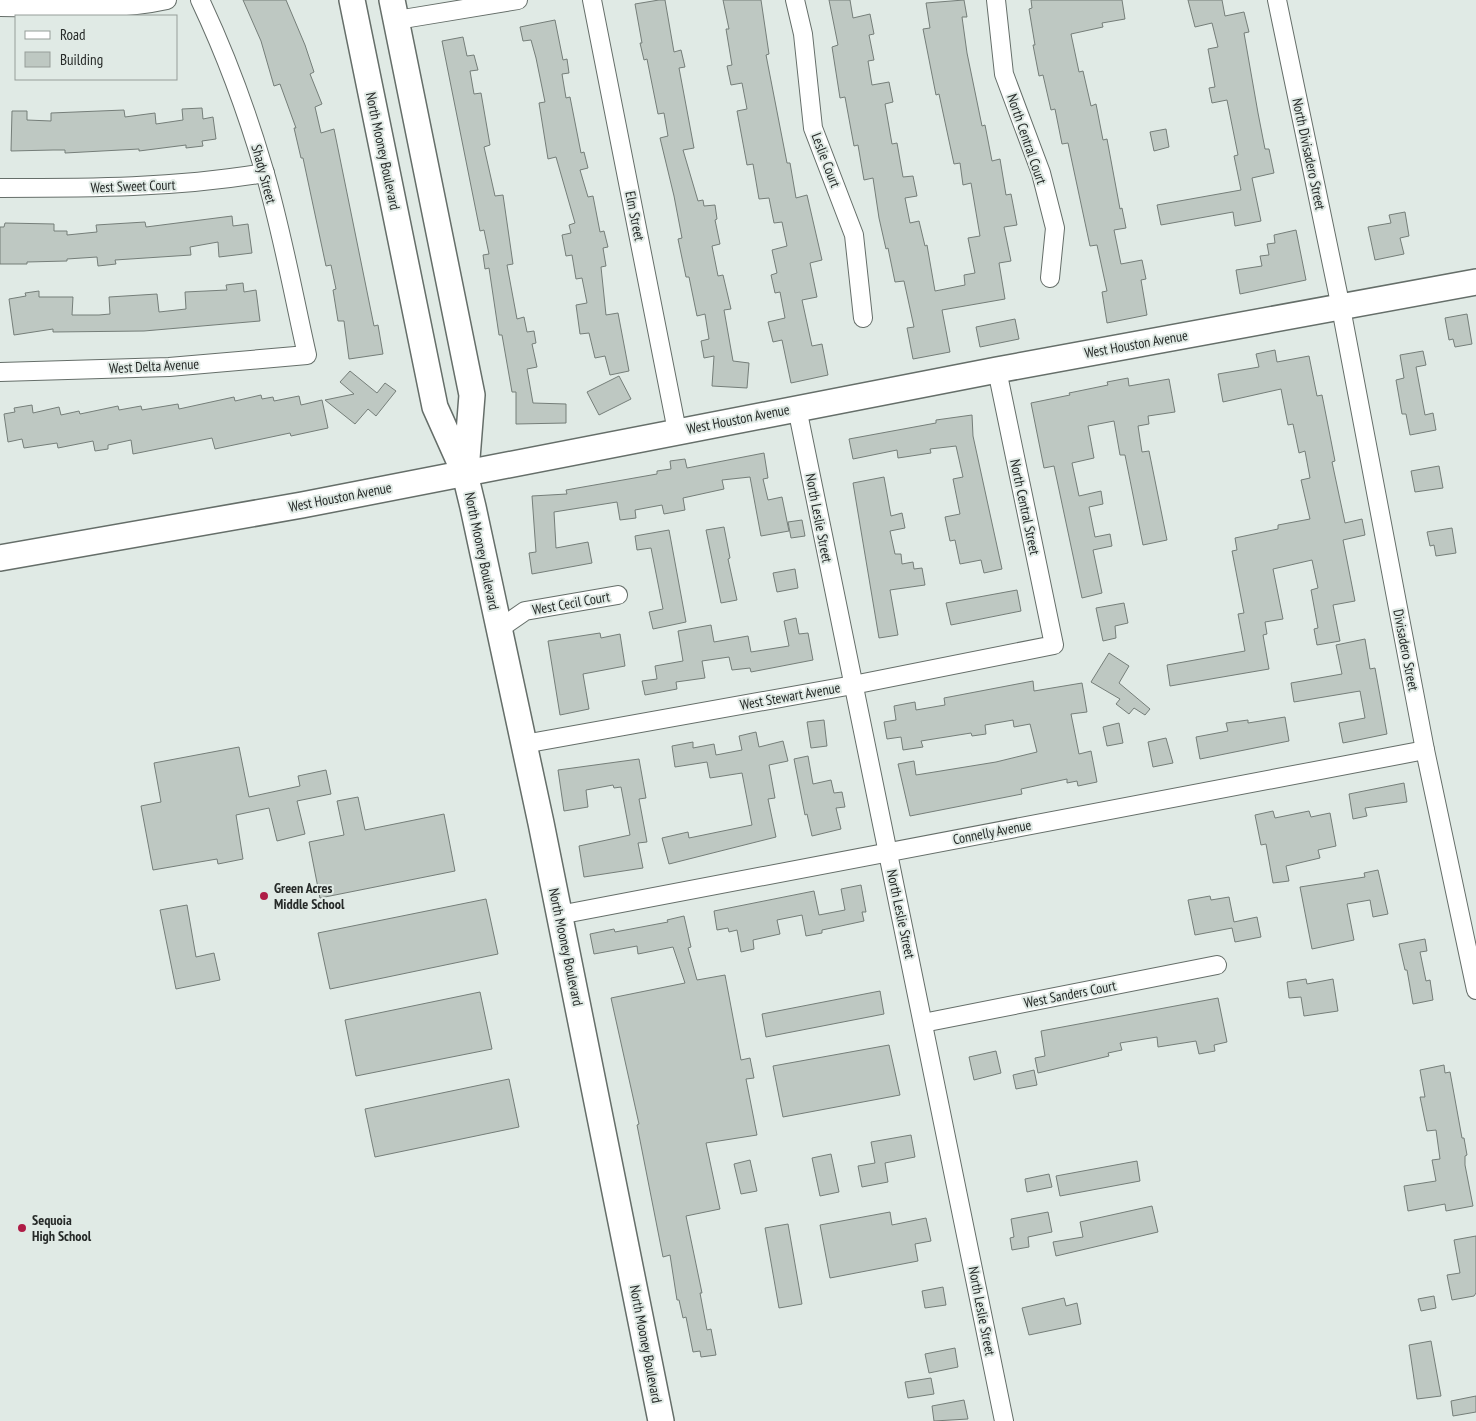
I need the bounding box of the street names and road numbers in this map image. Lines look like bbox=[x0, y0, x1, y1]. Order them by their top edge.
street label: North Mooney Boulevard bbox=[362, 91, 404, 211]
street label: North Central Court bbox=[1003, 91, 1051, 187]
street label: North Divisadero Street bbox=[1288, 97, 1330, 212]
street label: Leslie Court bbox=[807, 130, 845, 190]
street label: Shady Street bbox=[247, 142, 281, 206]
street label: West Sweet Court bbox=[90, 176, 176, 196]
street label: Elm Street bbox=[621, 190, 649, 243]
street label: West Houston Avenue bbox=[1083, 326, 1189, 362]
street label: West Delta Avenue bbox=[109, 355, 200, 377]
street label: West Houston Avenue bbox=[685, 400, 791, 438]
street label: North Central Street bbox=[1006, 458, 1044, 557]
street label: North Leslie Street bbox=[802, 472, 836, 564]
street label: West Houston Avenue bbox=[287, 478, 393, 516]
street label: North Mooney Boulevard bbox=[461, 491, 503, 611]
street label: West Cecil Court bbox=[531, 587, 611, 619]
street label: Divisadero Street bbox=[1389, 608, 1423, 693]
street label: West Stewart Avenue bbox=[738, 678, 842, 714]
street label: Connelly Avenue bbox=[951, 816, 1033, 848]
street label: North Leslie Street bbox=[883, 868, 919, 960]
street label: North Mooney Boulevard bbox=[545, 887, 587, 1007]
street label: West Sanders Court bbox=[1022, 976, 1118, 1012]
street label: North Leslie Street bbox=[965, 1265, 999, 1357]
street label: North Mooney Boulevard bbox=[626, 1284, 666, 1404]

